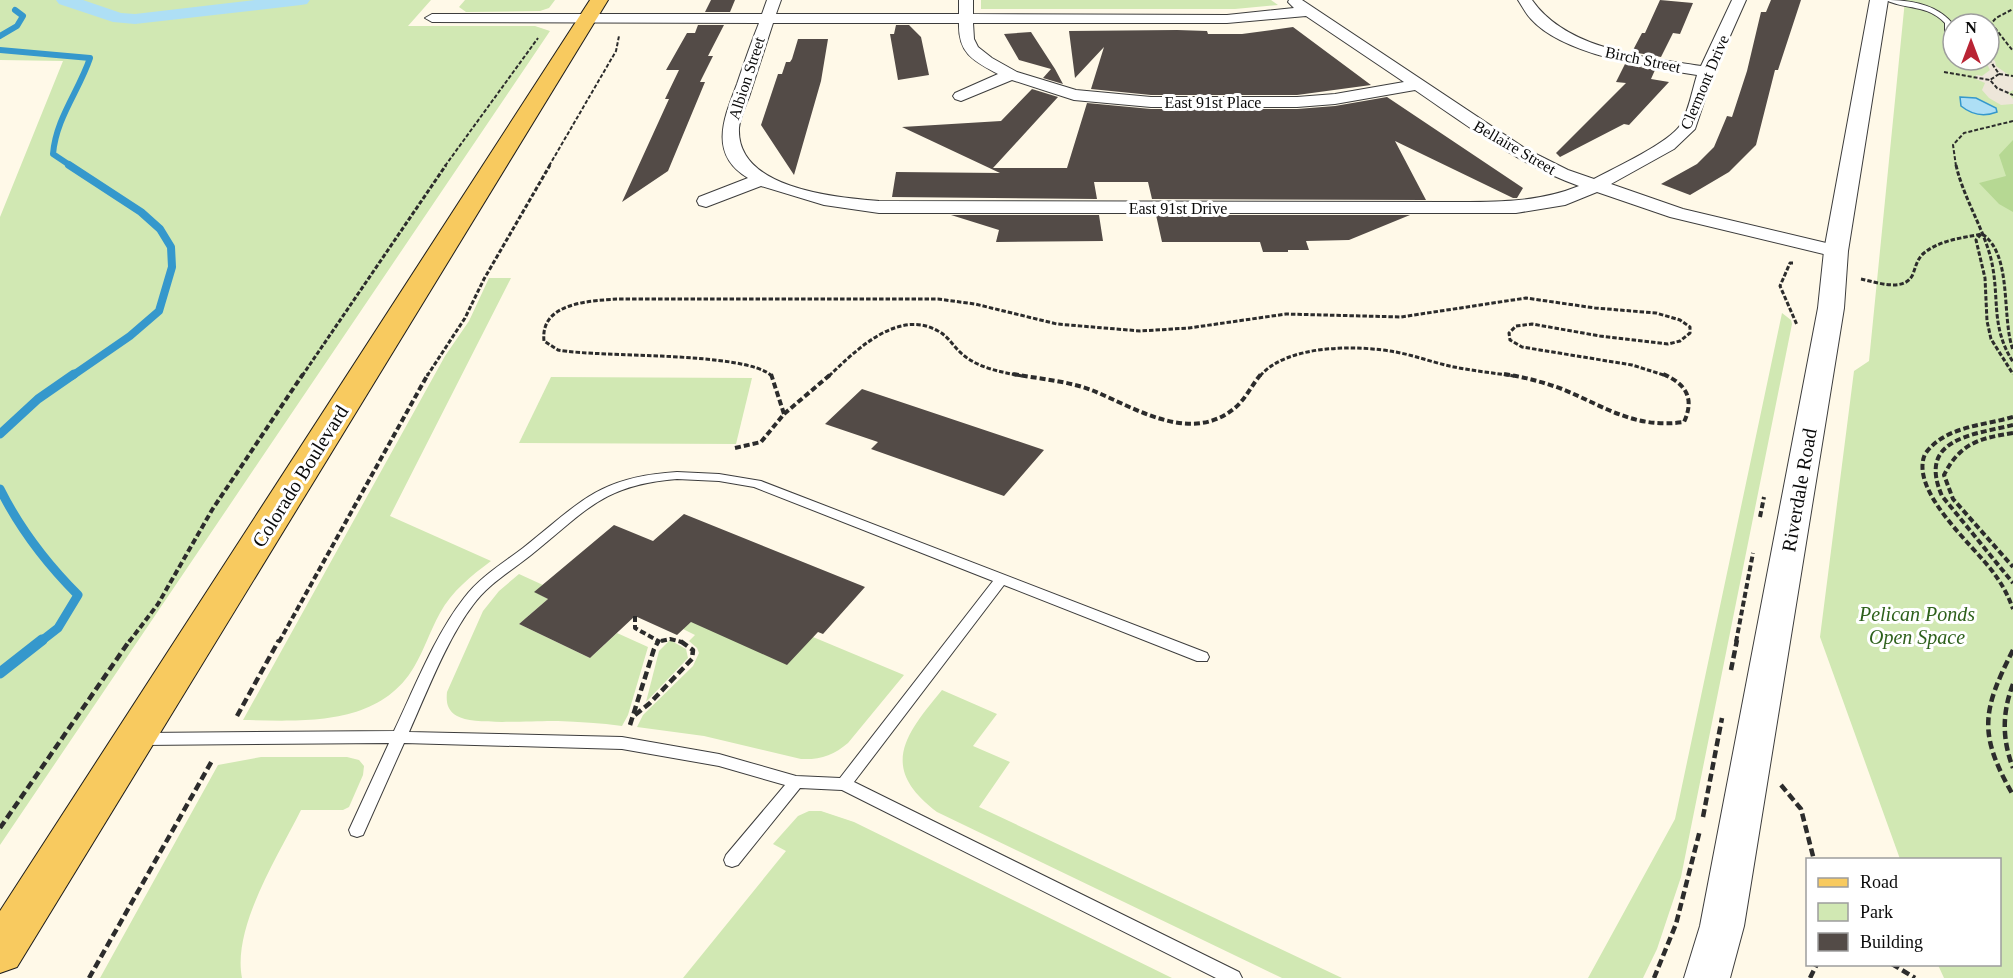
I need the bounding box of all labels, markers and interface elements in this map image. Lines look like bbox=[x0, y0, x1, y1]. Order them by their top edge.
north arrow bbox=[1941, 12, 2001, 72]
text: N bbox=[1965, 19, 1977, 36]
street label: Clermont Drive bbox=[1677, 32, 1732, 132]
street label: Albion Street bbox=[725, 34, 768, 122]
street label: Birch Street bbox=[1604, 43, 1683, 76]
street label: East 91st Place bbox=[1165, 94, 1261, 111]
street label: Bellaire Street bbox=[1471, 117, 1559, 178]
street label: East 91st Drive bbox=[1129, 200, 1227, 217]
street label: Colorado Boulevard bbox=[248, 401, 352, 551]
street label: Riverdale Road bbox=[1777, 427, 1821, 553]
park label: Pelican Ponds Open Space bbox=[1858, 603, 1975, 649]
legend bbox=[1806, 858, 2001, 966]
text: Road bbox=[1860, 872, 1898, 892]
text: Park bbox=[1860, 902, 1893, 922]
text: Building bbox=[1860, 932, 1923, 952]

